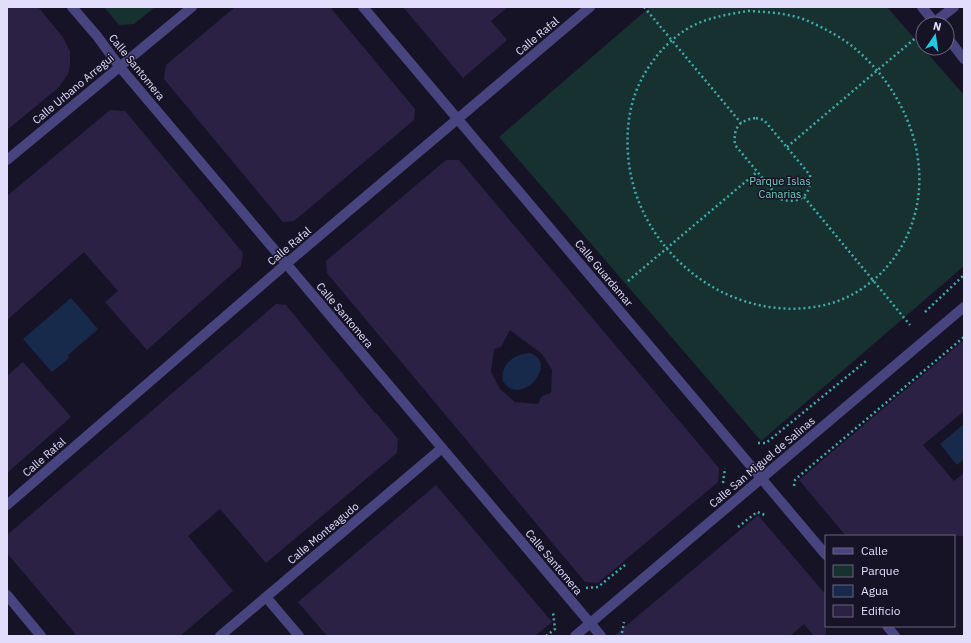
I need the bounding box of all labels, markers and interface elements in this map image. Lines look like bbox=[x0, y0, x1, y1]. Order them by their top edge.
street label: Calle Rafal bbox=[512, 14, 562, 58]
north arrow bbox=[915, 16, 955, 56]
text: N bbox=[932, 19, 943, 34]
street label: Calle Santomera bbox=[106, 31, 168, 103]
street label: Calle Urbano Arregui bbox=[29, 51, 117, 127]
park label: Parque Islas Canarias bbox=[749, 174, 811, 201]
street label: Calle Rafal bbox=[264, 224, 314, 268]
street label: Calle Guardamar bbox=[572, 237, 636, 309]
street label: Calle Santomera bbox=[314, 279, 377, 351]
street label: Calle San Miguel de Salinas bbox=[706, 414, 818, 510]
street label: Calle Rafal bbox=[20, 434, 68, 480]
street label: Calle Monteagudo bbox=[284, 499, 362, 567]
street label: Calle Santomera bbox=[523, 526, 586, 598]
legend bbox=[825, 535, 955, 627]
text: Calle bbox=[861, 543, 888, 558]
text: Parque bbox=[861, 563, 900, 578]
text: Agua bbox=[861, 583, 889, 598]
text: Edificio bbox=[861, 603, 901, 618]

